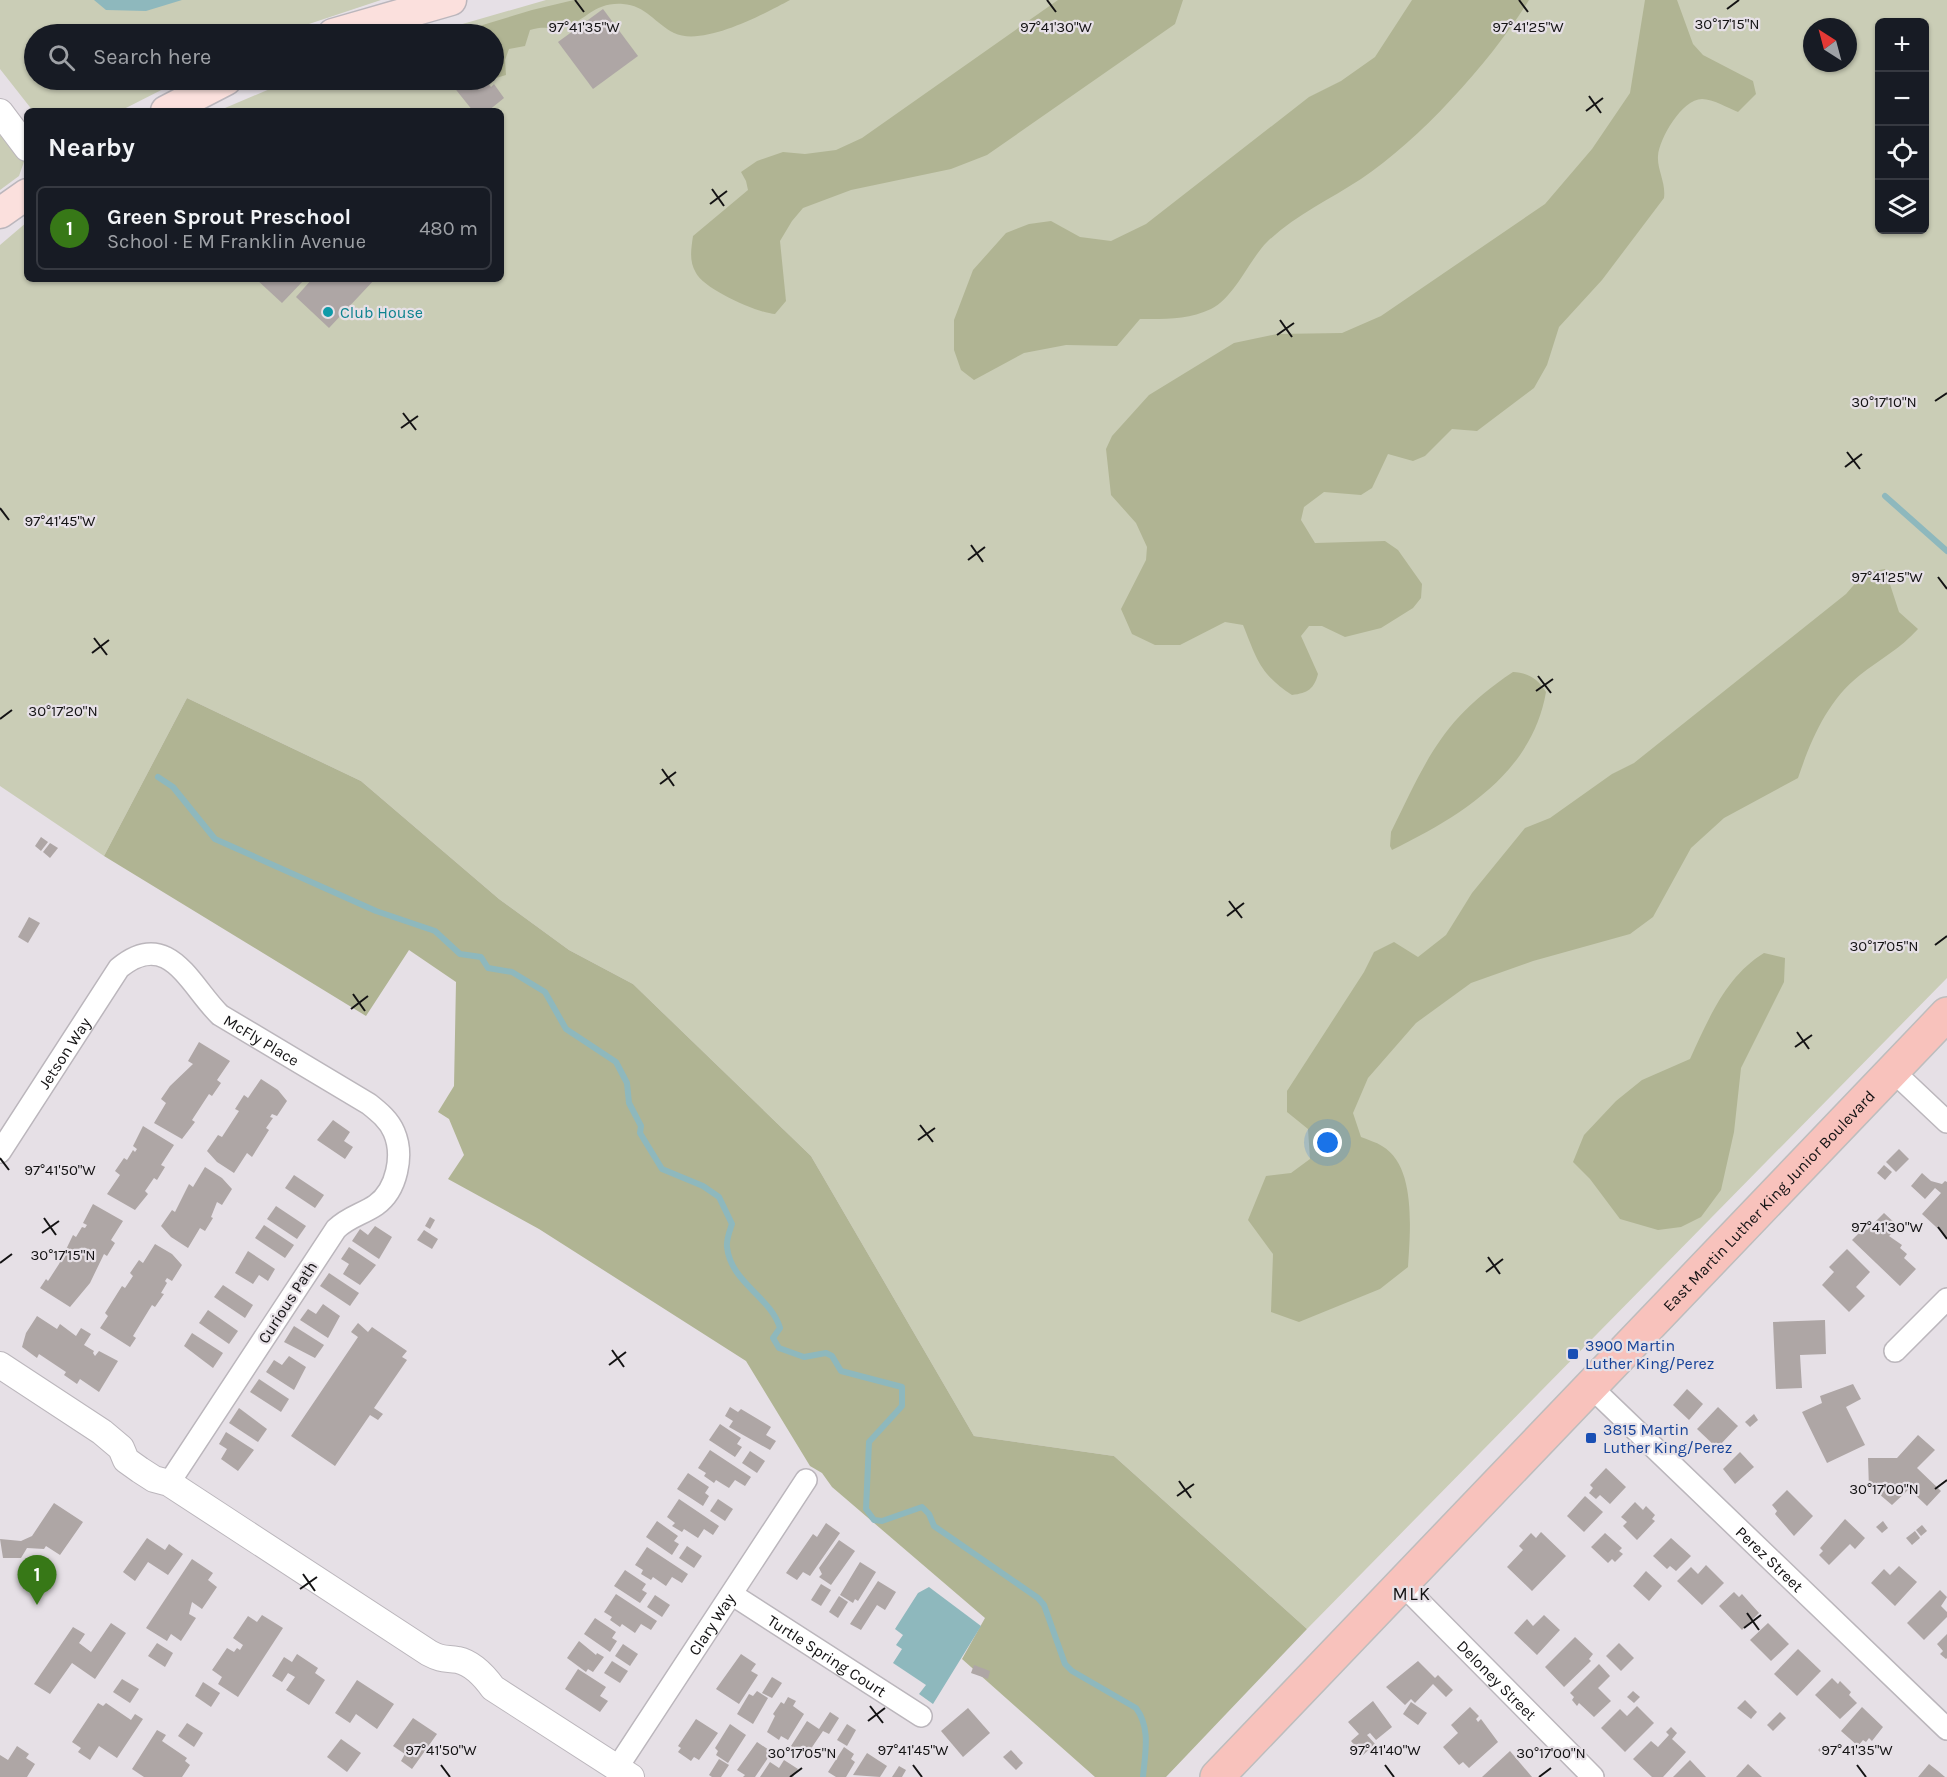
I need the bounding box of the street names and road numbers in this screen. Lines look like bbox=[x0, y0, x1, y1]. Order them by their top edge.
street label: McFly Place bbox=[220, 1010, 303, 1070]
street label: Jetson Way bbox=[34, 1013, 95, 1093]
street label: East Martin Luther King Junior Boulevard bbox=[1659, 1086, 1879, 1315]
street label: Curious Path bbox=[254, 1258, 321, 1347]
street label: Perez Street bbox=[1732, 1522, 1807, 1596]
street label: Clary Way bbox=[685, 1589, 739, 1659]
street label: Turtle Spring Court bbox=[764, 1611, 890, 1701]
street label: Deloney Street bbox=[1453, 1636, 1540, 1724]

